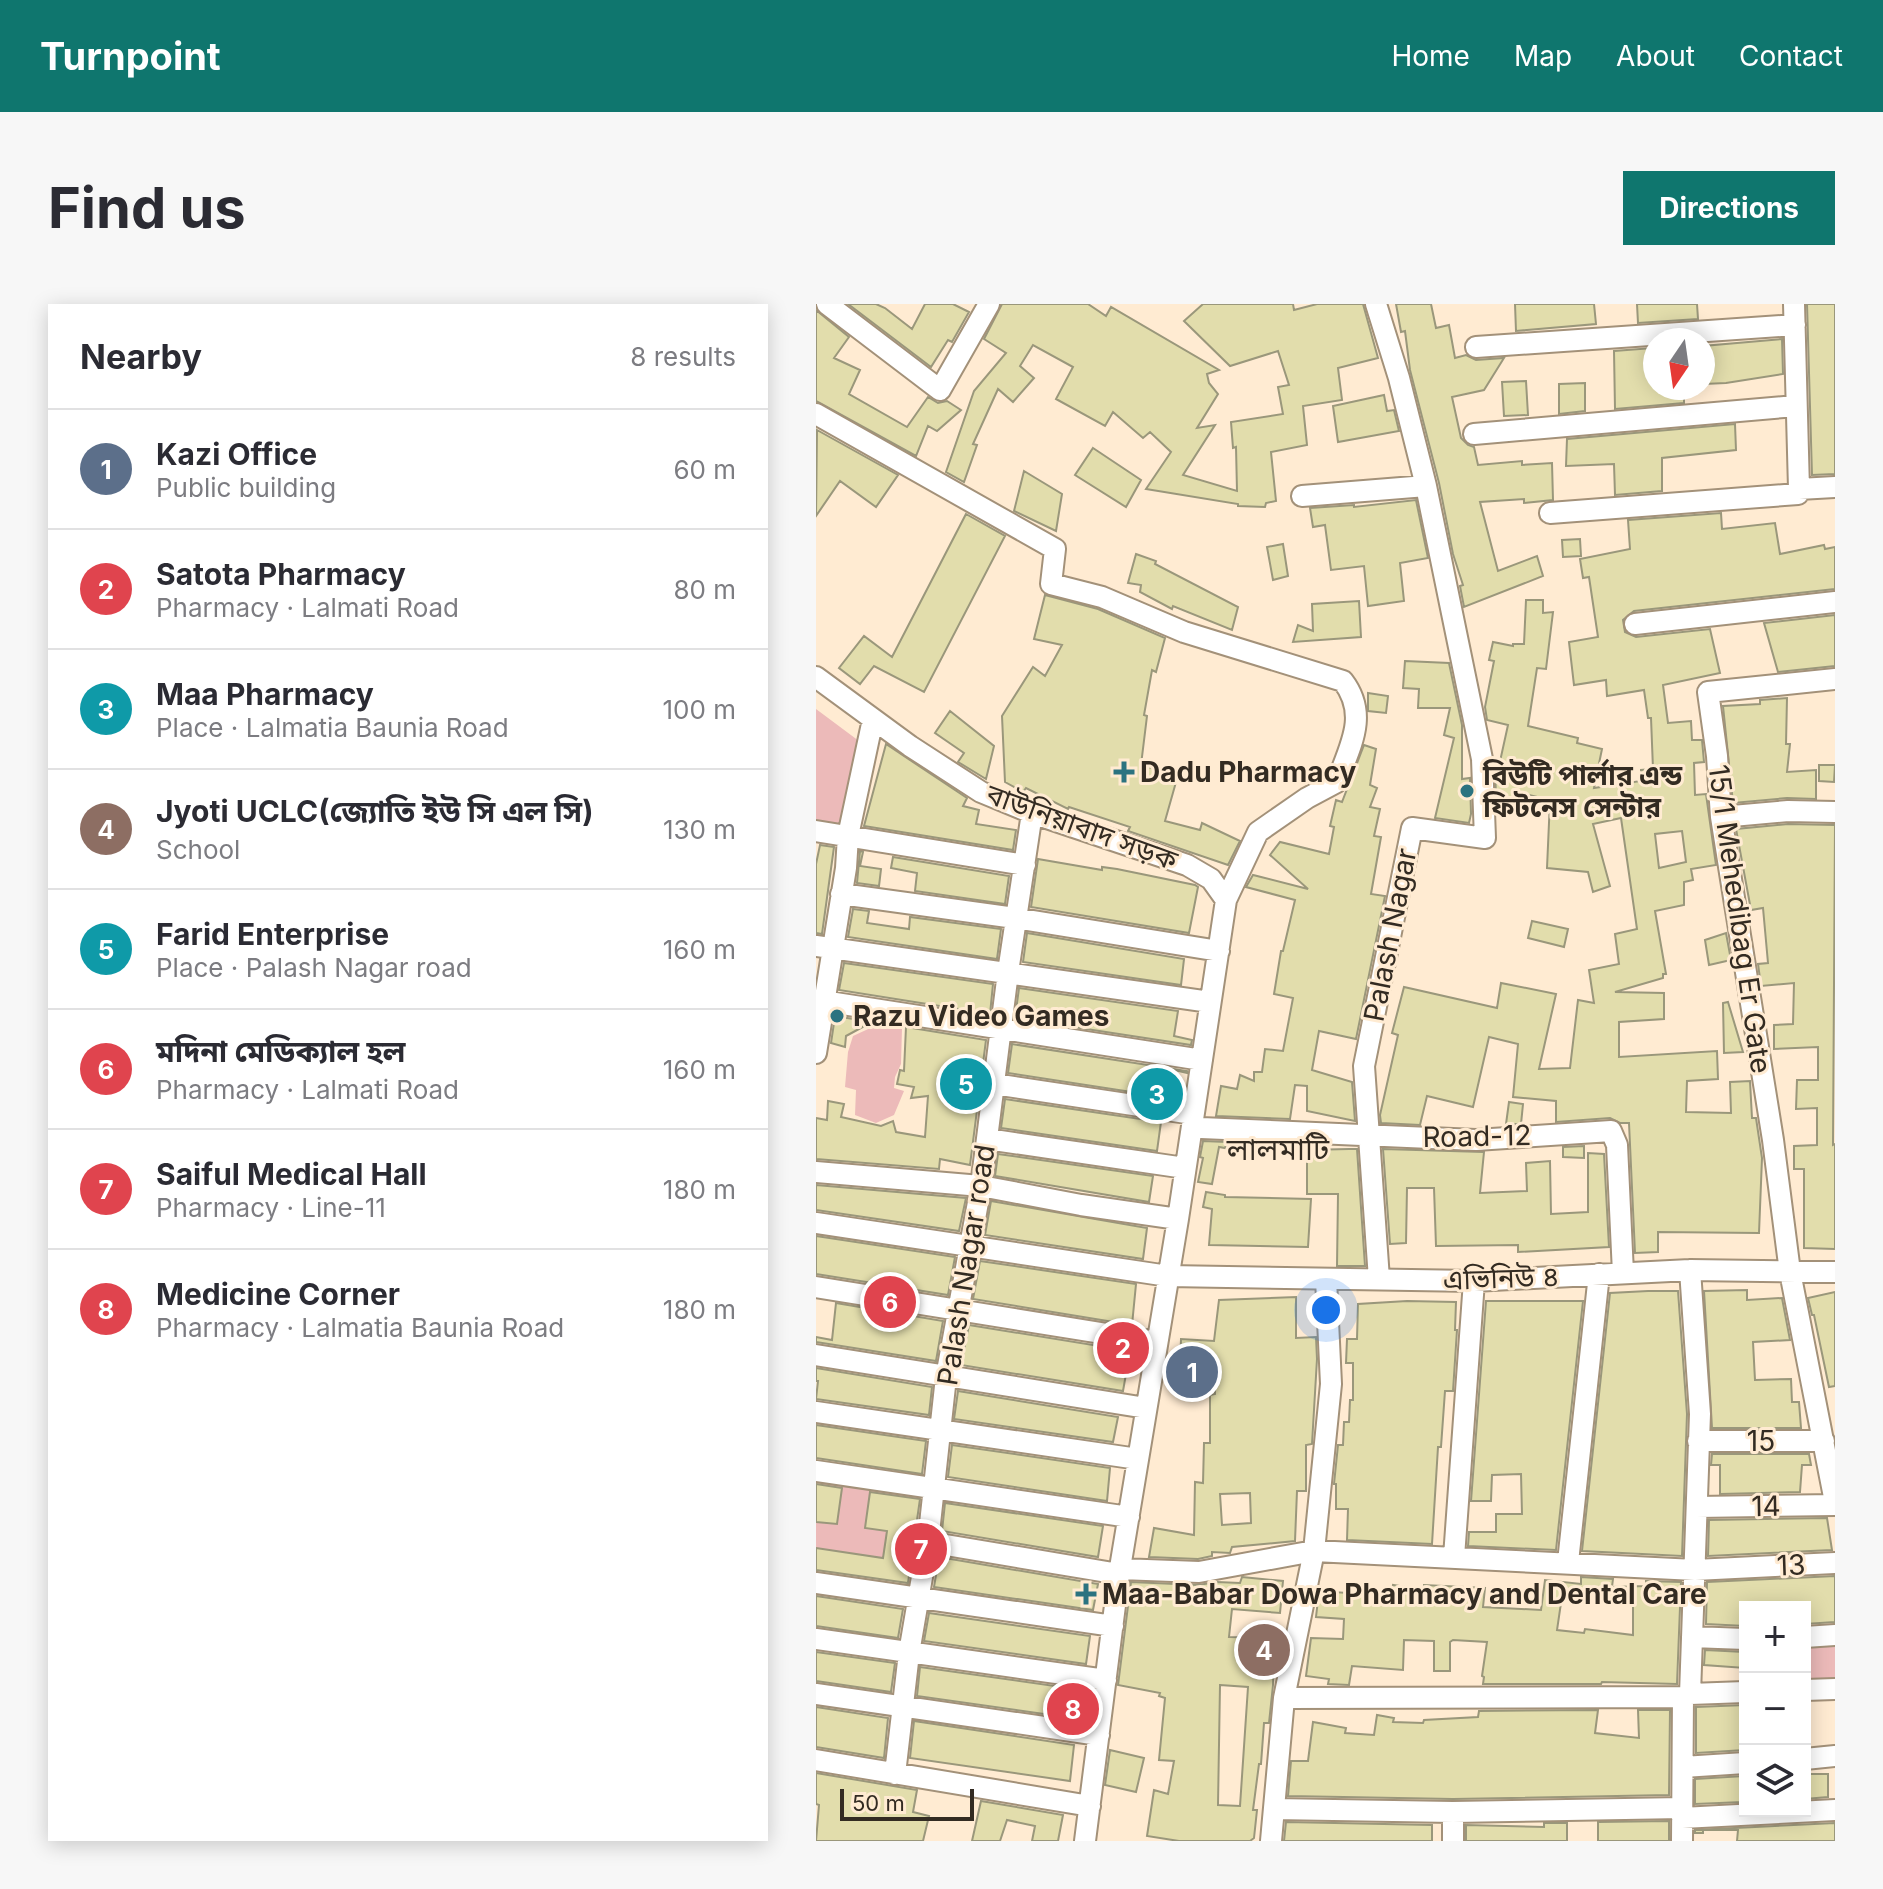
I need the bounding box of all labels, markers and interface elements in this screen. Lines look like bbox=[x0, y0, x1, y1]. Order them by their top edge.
text: Turnpoint bbox=[40, 33, 221, 79]
text: Home bbox=[1391, 39, 1470, 73]
text: Map bbox=[1514, 39, 1572, 73]
text: About bbox=[1616, 39, 1695, 73]
text: Contact bbox=[1739, 39, 1843, 73]
button: Directions bbox=[1623, 171, 1835, 245]
text: Find us bbox=[48, 174, 246, 242]
north arrow bbox=[1643, 328, 1715, 400]
text: Nearby bbox=[80, 336, 202, 377]
text: 8 results bbox=[630, 341, 736, 372]
text: Kazi Office bbox=[156, 436, 317, 472]
text: 1 bbox=[100, 454, 112, 485]
text: 60 m bbox=[673, 454, 736, 485]
text: Public building bbox=[156, 472, 336, 503]
text: Satota Pharmacy bbox=[156, 556, 406, 592]
text: 2 bbox=[98, 574, 114, 605]
text: 80 m bbox=[673, 574, 736, 605]
text: Pharmacy · Lalmati Road bbox=[156, 592, 459, 623]
text: Maa Pharmacy bbox=[156, 676, 374, 712]
text: 3 bbox=[98, 694, 114, 725]
text: 100 m bbox=[663, 694, 736, 725]
text: Place · Lalmatia Baunia Road bbox=[156, 712, 509, 743]
place label: Dadu Pharmacy bbox=[1140, 755, 1356, 789]
place label: বিউটি পার্লার এন্ড ফিটনেস সেন্টার bbox=[1482, 758, 1683, 824]
street label: 15/1 Mehedibag Er Gate bbox=[1701, 762, 1779, 1076]
marker: Dadu Pharmacy bbox=[1115, 763, 1133, 781]
street label: বাউনিয়াবাদ সড়ক bbox=[981, 776, 1183, 877]
marker: বিউটি পার্লার এন্ড ফিটনেস সেন্টার bbox=[1458, 782, 1476, 800]
text: Jyoti UCLC(জ্যোতি ইউ সি এল সি) bbox=[156, 793, 593, 829]
text: 4 bbox=[97, 814, 115, 845]
text: 130 m bbox=[663, 814, 736, 845]
text: School bbox=[156, 834, 240, 865]
street label: Palash Nagar bbox=[1357, 846, 1423, 1024]
text: Farid Enterprise bbox=[156, 916, 389, 952]
text: 5 bbox=[98, 934, 114, 965]
text: 160 m bbox=[663, 934, 736, 965]
text: Place · Palash Nagar road bbox=[156, 952, 472, 983]
place label: Razu Video Games bbox=[853, 999, 1109, 1033]
marker: Razu Video Games bbox=[828, 1007, 846, 1025]
text: মদিনা মেডিক্যাল হল bbox=[156, 1033, 406, 1069]
text: 6 bbox=[98, 1054, 114, 1085]
text: 160 m bbox=[663, 1054, 736, 1085]
pin: 5 bbox=[940, 1054, 992, 1114]
pin: 3 bbox=[1131, 1064, 1183, 1124]
text: Pharmacy · Lalmati Road bbox=[156, 1074, 459, 1105]
street label: Road-12 bbox=[1422, 1118, 1532, 1154]
district label: লালমাটি bbox=[1226, 1131, 1330, 1167]
street label: Palash Nagar road bbox=[930, 1142, 1002, 1388]
text: Saiful Medical Hall bbox=[156, 1156, 427, 1192]
text: 7 bbox=[98, 1174, 114, 1205]
text: 180 m bbox=[663, 1174, 736, 1205]
text: Pharmacy · Line-11 bbox=[156, 1192, 386, 1223]
street label: এভিনিউ ৪ bbox=[1442, 1259, 1560, 1297]
pin: 6 bbox=[864, 1272, 916, 1332]
text: Medicine Corner bbox=[156, 1276, 400, 1312]
your location bbox=[1306, 1290, 1346, 1330]
text: 8 bbox=[98, 1294, 114, 1325]
text: 180 m bbox=[663, 1294, 736, 1325]
text: Pharmacy · Lalmatia Baunia Road bbox=[156, 1312, 564, 1343]
pin: 2 bbox=[1097, 1318, 1149, 1378]
pin: 1 bbox=[1166, 1342, 1218, 1402]
street label: 15 bbox=[1747, 1424, 1775, 1458]
street label: 14 bbox=[1751, 1489, 1781, 1523]
pin: 7 bbox=[895, 1519, 947, 1579]
street label: 13 bbox=[1776, 1548, 1806, 1582]
place label: Maa-Babar Dowa Pharmacy and Dental Care bbox=[1102, 1577, 1707, 1611]
marker: Maa-Babar Dowa Pharmacy and Dental Care bbox=[1077, 1585, 1095, 1603]
map controls bbox=[1739, 1601, 1811, 1817]
button: + bbox=[1739, 1601, 1811, 1673]
pin: 4 bbox=[1238, 1620, 1290, 1680]
button: − bbox=[1739, 1673, 1811, 1745]
pin: 8 bbox=[1047, 1679, 1099, 1739]
button: layers bbox=[1739, 1745, 1811, 1817]
scale bar bbox=[840, 1785, 974, 1821]
text: 50 m bbox=[852, 1790, 905, 1816]

